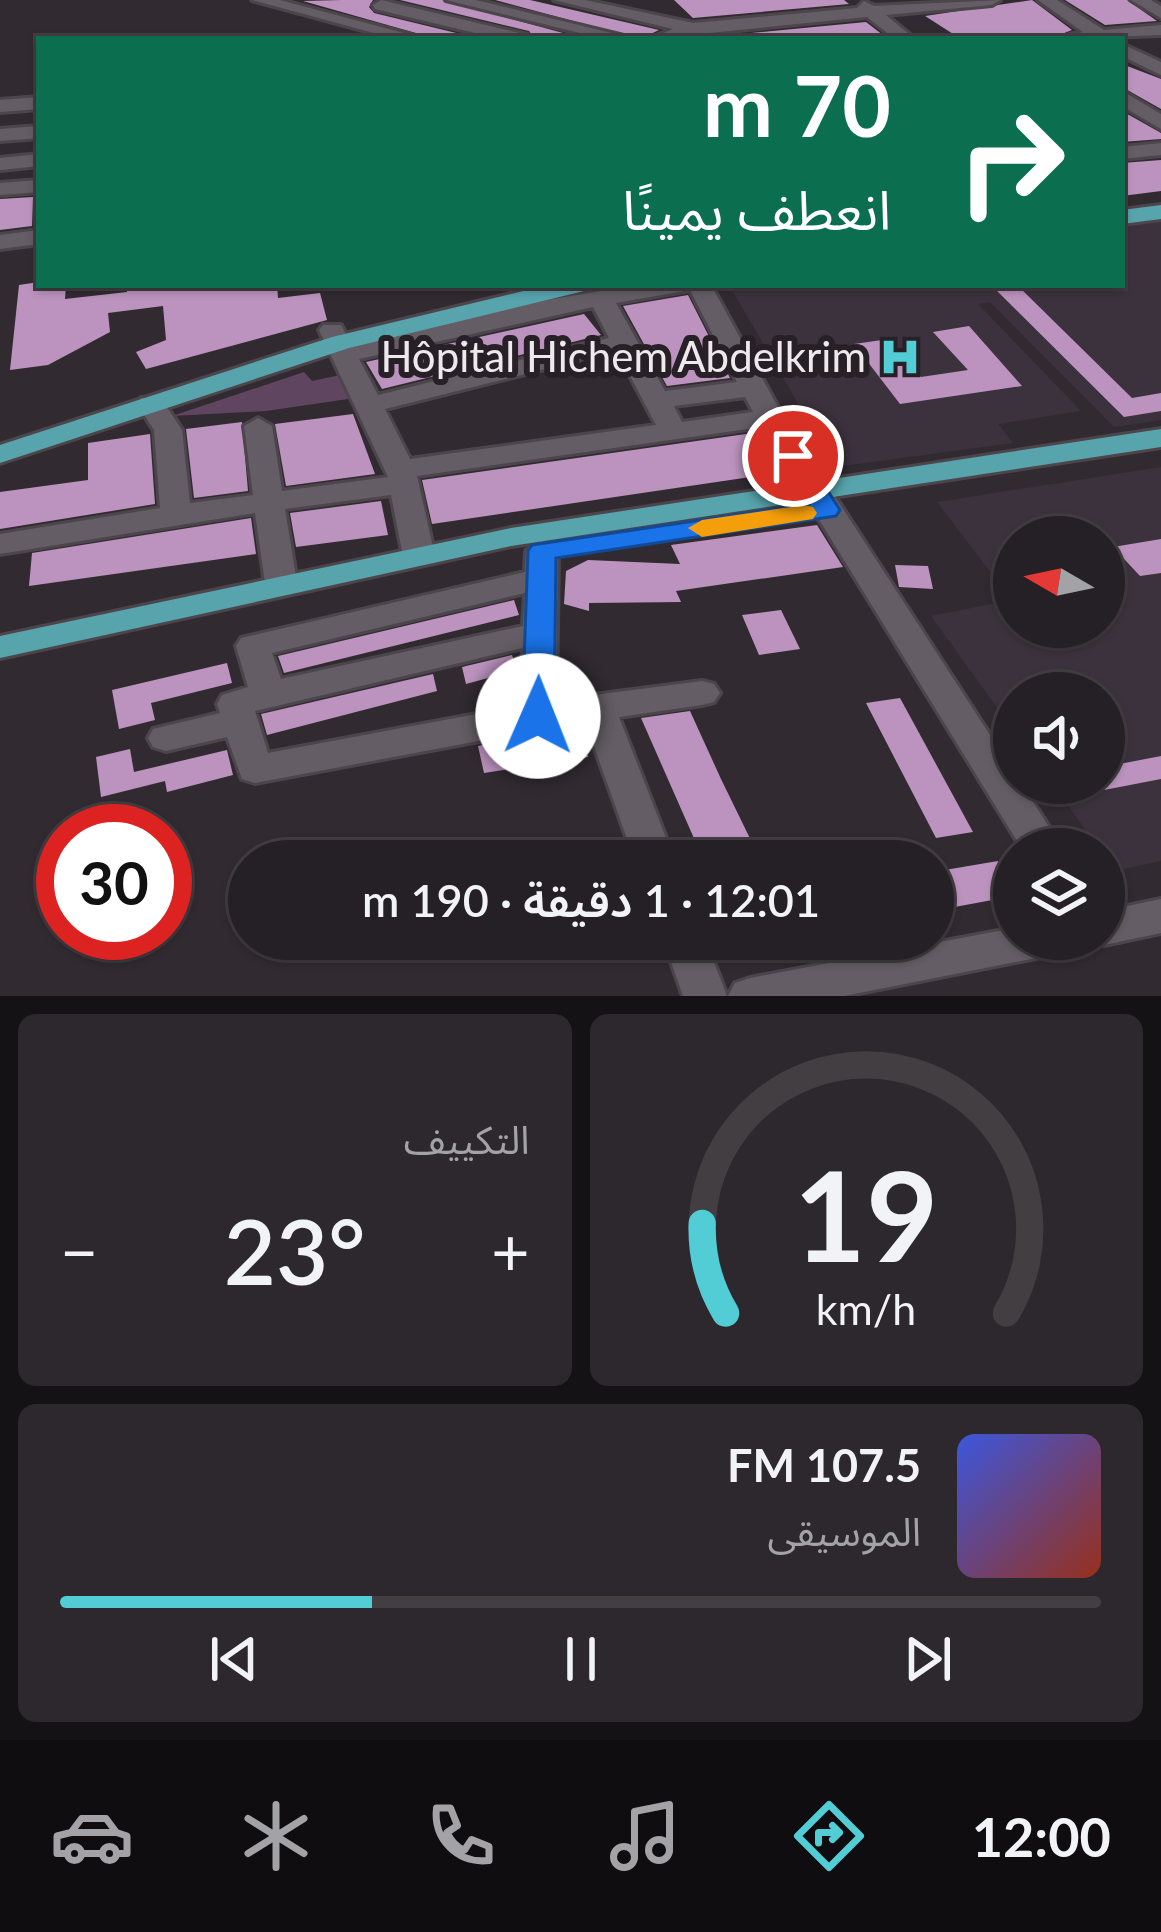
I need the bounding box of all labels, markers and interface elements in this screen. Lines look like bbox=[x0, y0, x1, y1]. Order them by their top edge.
text: 70 m bbox=[703, 54, 891, 155]
icon: right bbox=[933, 84, 1089, 240]
text: انعطف يمينًا bbox=[622, 177, 891, 242]
place label: Hôpital Hichem Abdelkrim bbox=[380, 331, 866, 381]
hospital icon: Hôpital Hichem Abdelkrim bbox=[877, 334, 923, 380]
pin bbox=[742, 405, 844, 507]
icon: arrive bbox=[760, 423, 826, 489]
north arrow bbox=[993, 516, 1125, 648]
map controls bbox=[993, 516, 1125, 960]
position arrow bbox=[475, 653, 601, 779]
button: sound bbox=[993, 672, 1125, 804]
speed limit sign: 30 bbox=[36, 804, 192, 960]
button: layers bbox=[993, 828, 1125, 960]
text: 12:01 · 1 دقيقة · 190 m bbox=[362, 873, 820, 927]
text: التكييف bbox=[404, 1116, 530, 1162]
text: 19 bbox=[794, 1139, 939, 1289]
text: 23° bbox=[224, 1196, 366, 1304]
text: − bbox=[60, 1211, 98, 1290]
text: + bbox=[491, 1211, 529, 1290]
text: km/h bbox=[816, 1283, 916, 1334]
text: 107.5 FM bbox=[727, 1438, 921, 1492]
text: الموسيقى bbox=[767, 1508, 921, 1554]
icon: previous bbox=[201, 1626, 267, 1692]
icon: pause bbox=[548, 1626, 614, 1692]
icon: next bbox=[895, 1626, 961, 1692]
icon: car bbox=[50, 1794, 134, 1878]
icon: climate bbox=[234, 1794, 318, 1878]
icon: phone bbox=[419, 1794, 503, 1878]
icon: music bbox=[603, 1794, 687, 1878]
icon: directions bbox=[787, 1794, 871, 1878]
text: 12:00 bbox=[972, 1804, 1111, 1869]

